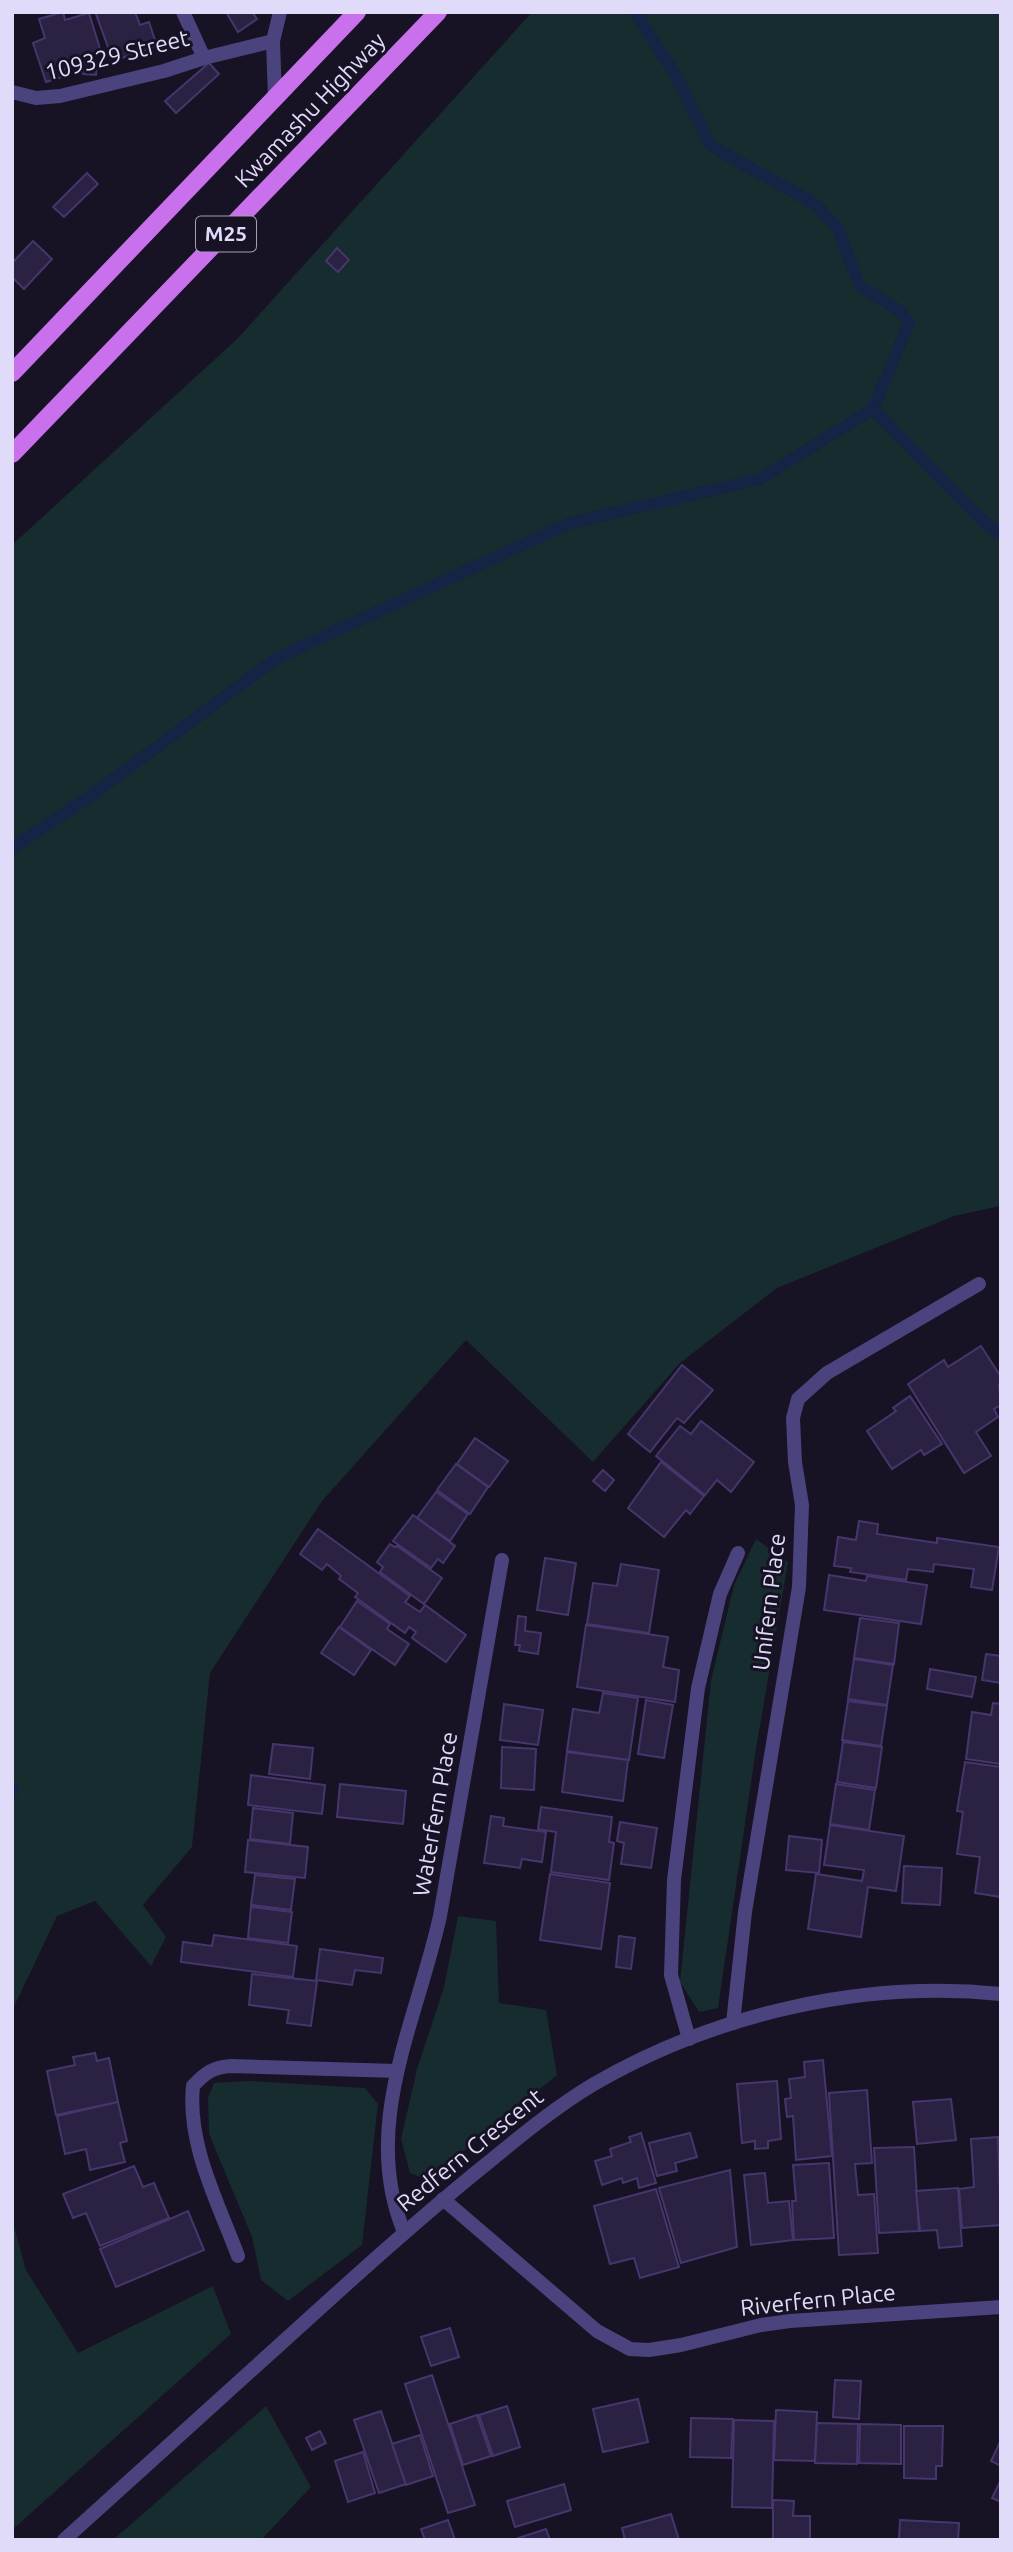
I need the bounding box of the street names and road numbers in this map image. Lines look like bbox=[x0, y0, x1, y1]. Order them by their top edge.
street label: 109329 Street bbox=[42, 25, 191, 84]
street label: Kwamashu Highway bbox=[230, 27, 390, 192]
road number: M25 bbox=[196, 216, 256, 252]
street label: Unifern Place bbox=[748, 1532, 789, 1672]
street label: Waterfern Place bbox=[408, 1730, 461, 1898]
street label: Redfern Crescent bbox=[392, 2083, 547, 2216]
street label: Riverfern Place bbox=[739, 2279, 897, 2320]

